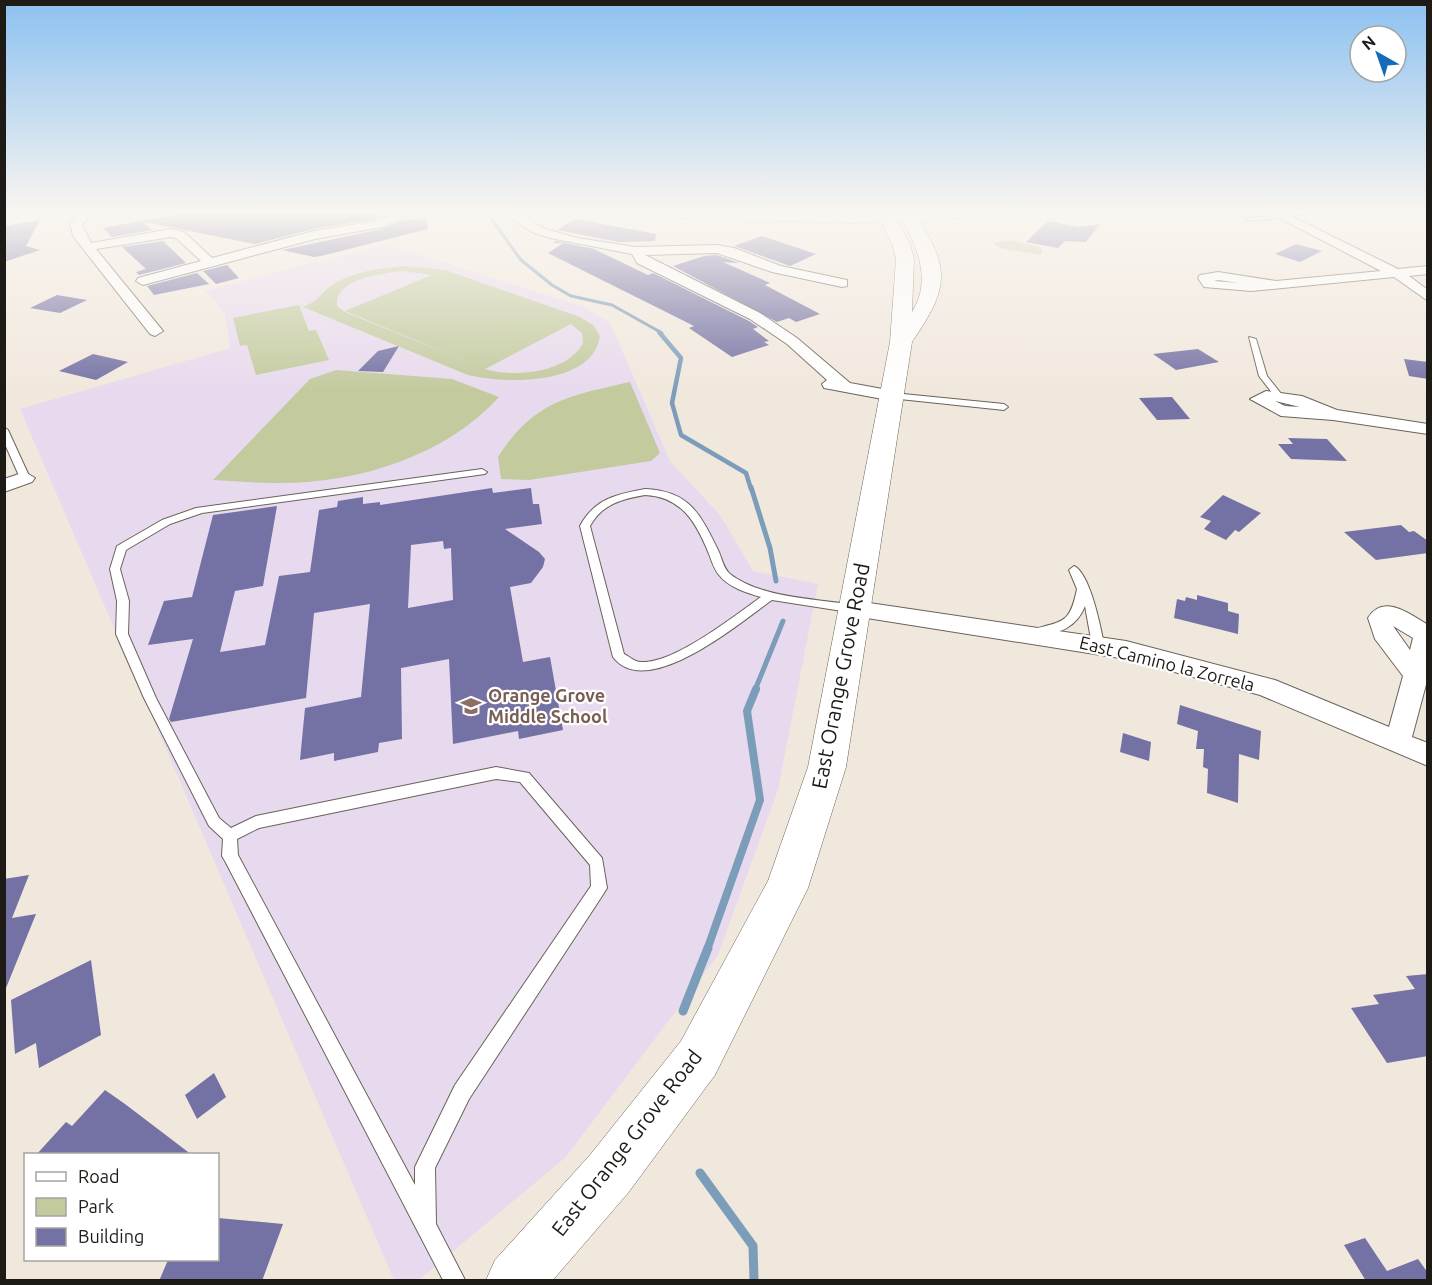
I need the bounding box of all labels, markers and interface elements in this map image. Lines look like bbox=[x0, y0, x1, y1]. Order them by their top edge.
north arrow bbox=[1348, 24, 1408, 84]
text: N bbox=[1358, 32, 1379, 53]
street label: East Orange Grove Road bbox=[806, 561, 874, 791]
street label: East Camino la Zorrela bbox=[1078, 632, 1257, 694]
place label: Orange Grove Middle School bbox=[488, 685, 608, 726]
school or university icon: Orange Grove Middle School bbox=[459, 694, 483, 718]
street label: East Orange Grove Road bbox=[546, 1045, 706, 1240]
legend bbox=[24, 1153, 219, 1261]
text: Road bbox=[78, 1166, 120, 1186]
text: Park bbox=[78, 1196, 114, 1216]
text: Building bbox=[78, 1226, 144, 1246]

